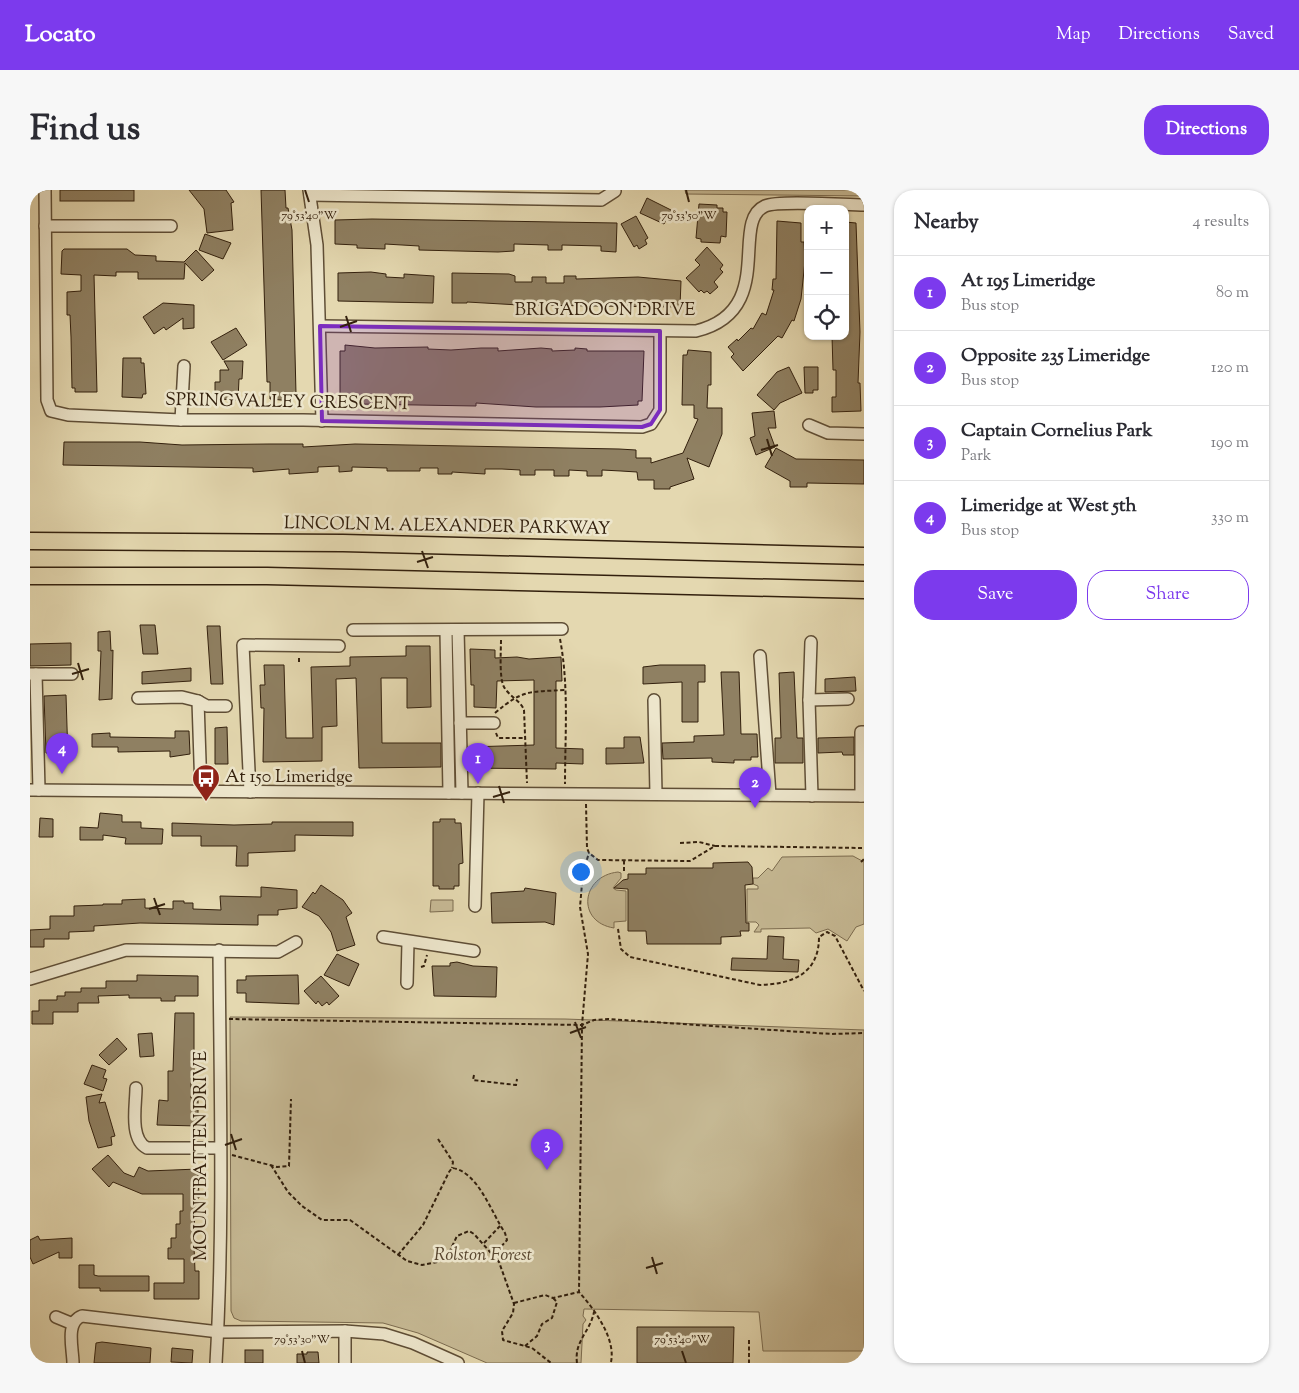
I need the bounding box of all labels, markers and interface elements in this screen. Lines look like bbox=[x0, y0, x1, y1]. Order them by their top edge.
text: Locato bbox=[25, 18, 96, 52]
text: Map bbox=[1056, 22, 1091, 48]
text: Directions bbox=[1119, 22, 1200, 48]
text: Saved bbox=[1228, 22, 1274, 48]
text: Find us bbox=[30, 105, 140, 156]
button: Directions bbox=[1144, 105, 1269, 155]
map controls bbox=[804, 205, 849, 340]
button: + bbox=[804, 205, 849, 250]
text: 79°53'40"W bbox=[281, 207, 338, 225]
text: 79°53'50"W bbox=[661, 207, 717, 225]
text: Nearby bbox=[914, 208, 979, 238]
text: 4 results bbox=[1193, 211, 1249, 234]
button: − bbox=[804, 250, 849, 295]
text: At 195 Limeridge bbox=[961, 268, 1095, 295]
text: 1 bbox=[927, 282, 933, 305]
text: 80 m bbox=[1216, 282, 1249, 305]
button: locate bbox=[804, 295, 849, 340]
text: Bus stop bbox=[961, 295, 1019, 318]
street label: BRIGADOON DRIVE bbox=[515, 298, 696, 324]
text: Opposite 235 Limeridge bbox=[961, 343, 1150, 370]
text: 2 bbox=[926, 357, 934, 380]
text: 120 m bbox=[1211, 357, 1249, 380]
text: Bus stop bbox=[961, 370, 1019, 393]
street label: SPRINGVALLEY CRESCENT bbox=[165, 388, 412, 418]
text: Captain Cornelius Park bbox=[961, 418, 1152, 445]
text: 3 bbox=[927, 432, 933, 455]
text: 190 m bbox=[1211, 432, 1249, 455]
text: Park bbox=[961, 445, 992, 468]
text: Limeridge at West 5th bbox=[961, 493, 1137, 520]
text: 4 bbox=[926, 507, 934, 530]
text: 330 m bbox=[1211, 507, 1249, 530]
street label: LINCOLN M. ALEXANDER PARKWAY bbox=[283, 511, 611, 543]
text: Bus stop bbox=[961, 520, 1019, 543]
button: Save bbox=[914, 570, 1077, 620]
button: Share bbox=[1087, 570, 1249, 620]
pin: 4 bbox=[46, 733, 78, 774]
pin: 1 bbox=[462, 743, 494, 784]
bus stop icon: At 150 Limeridge bbox=[191, 763, 221, 802]
place label: At 150 Limeridge bbox=[225, 765, 353, 791]
pin: 2 bbox=[739, 767, 771, 808]
your location bbox=[568, 859, 594, 885]
street label: MOUNTBATTEN DRIVE bbox=[189, 1051, 215, 1261]
pin: 3 bbox=[531, 1129, 563, 1170]
park label: Rolston Forest bbox=[434, 1243, 533, 1269]
text: 79°53'30"W bbox=[274, 1331, 331, 1349]
text: 79°53'40"W bbox=[654, 1331, 711, 1349]

